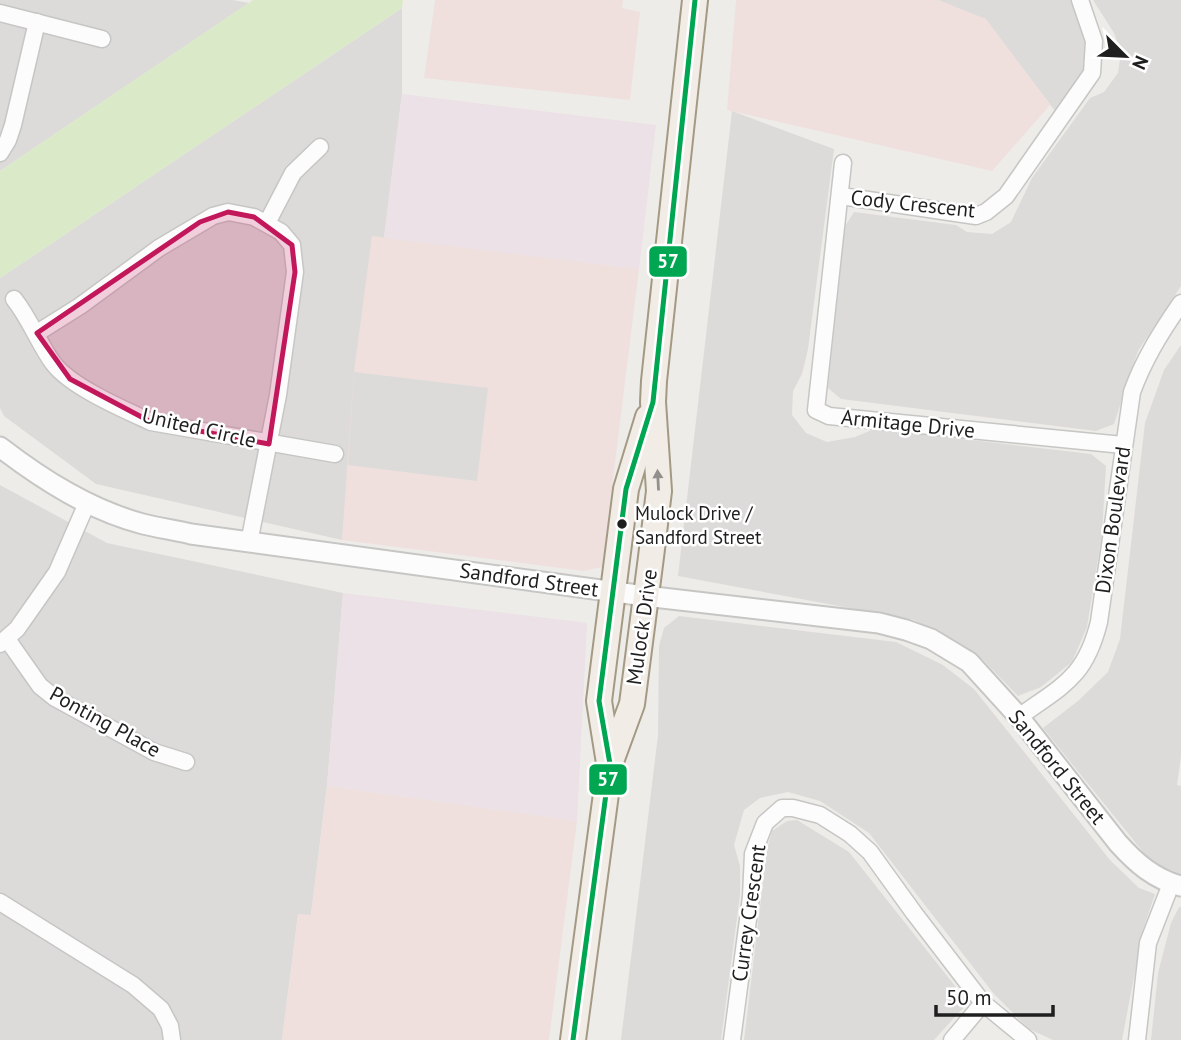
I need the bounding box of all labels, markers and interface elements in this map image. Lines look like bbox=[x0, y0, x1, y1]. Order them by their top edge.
north arrow bbox=[1090, 21, 1160, 91]
text: N bbox=[1127, 52, 1154, 73]
street label: Cody Crescent bbox=[849, 184, 977, 223]
line badge: 57 bbox=[648, 245, 688, 278]
text: 57 bbox=[657, 249, 679, 273]
street label: United Circle bbox=[139, 401, 259, 454]
street label: Armitage Drive bbox=[840, 403, 976, 444]
street label: Dixon Boulevard bbox=[1089, 445, 1136, 595]
one-way arrow bbox=[652, 469, 663, 491]
place label: Mulock Drive / Sandford Street bbox=[635, 501, 762, 549]
marker: Mulock Drive / Sandford Street bbox=[615, 517, 629, 531]
street label: Sandford Street bbox=[458, 556, 600, 603]
street label: Mulock Drive bbox=[620, 567, 663, 687]
street label: Ponting Place bbox=[45, 680, 165, 763]
street label: Sandford Street bbox=[1003, 704, 1112, 829]
line badge: 57 bbox=[588, 763, 628, 796]
text: 57 bbox=[597, 767, 619, 791]
street label: Currey Crescent bbox=[725, 842, 772, 983]
scale bar bbox=[936, 974, 1053, 1018]
text: 50 m bbox=[946, 984, 992, 1011]

